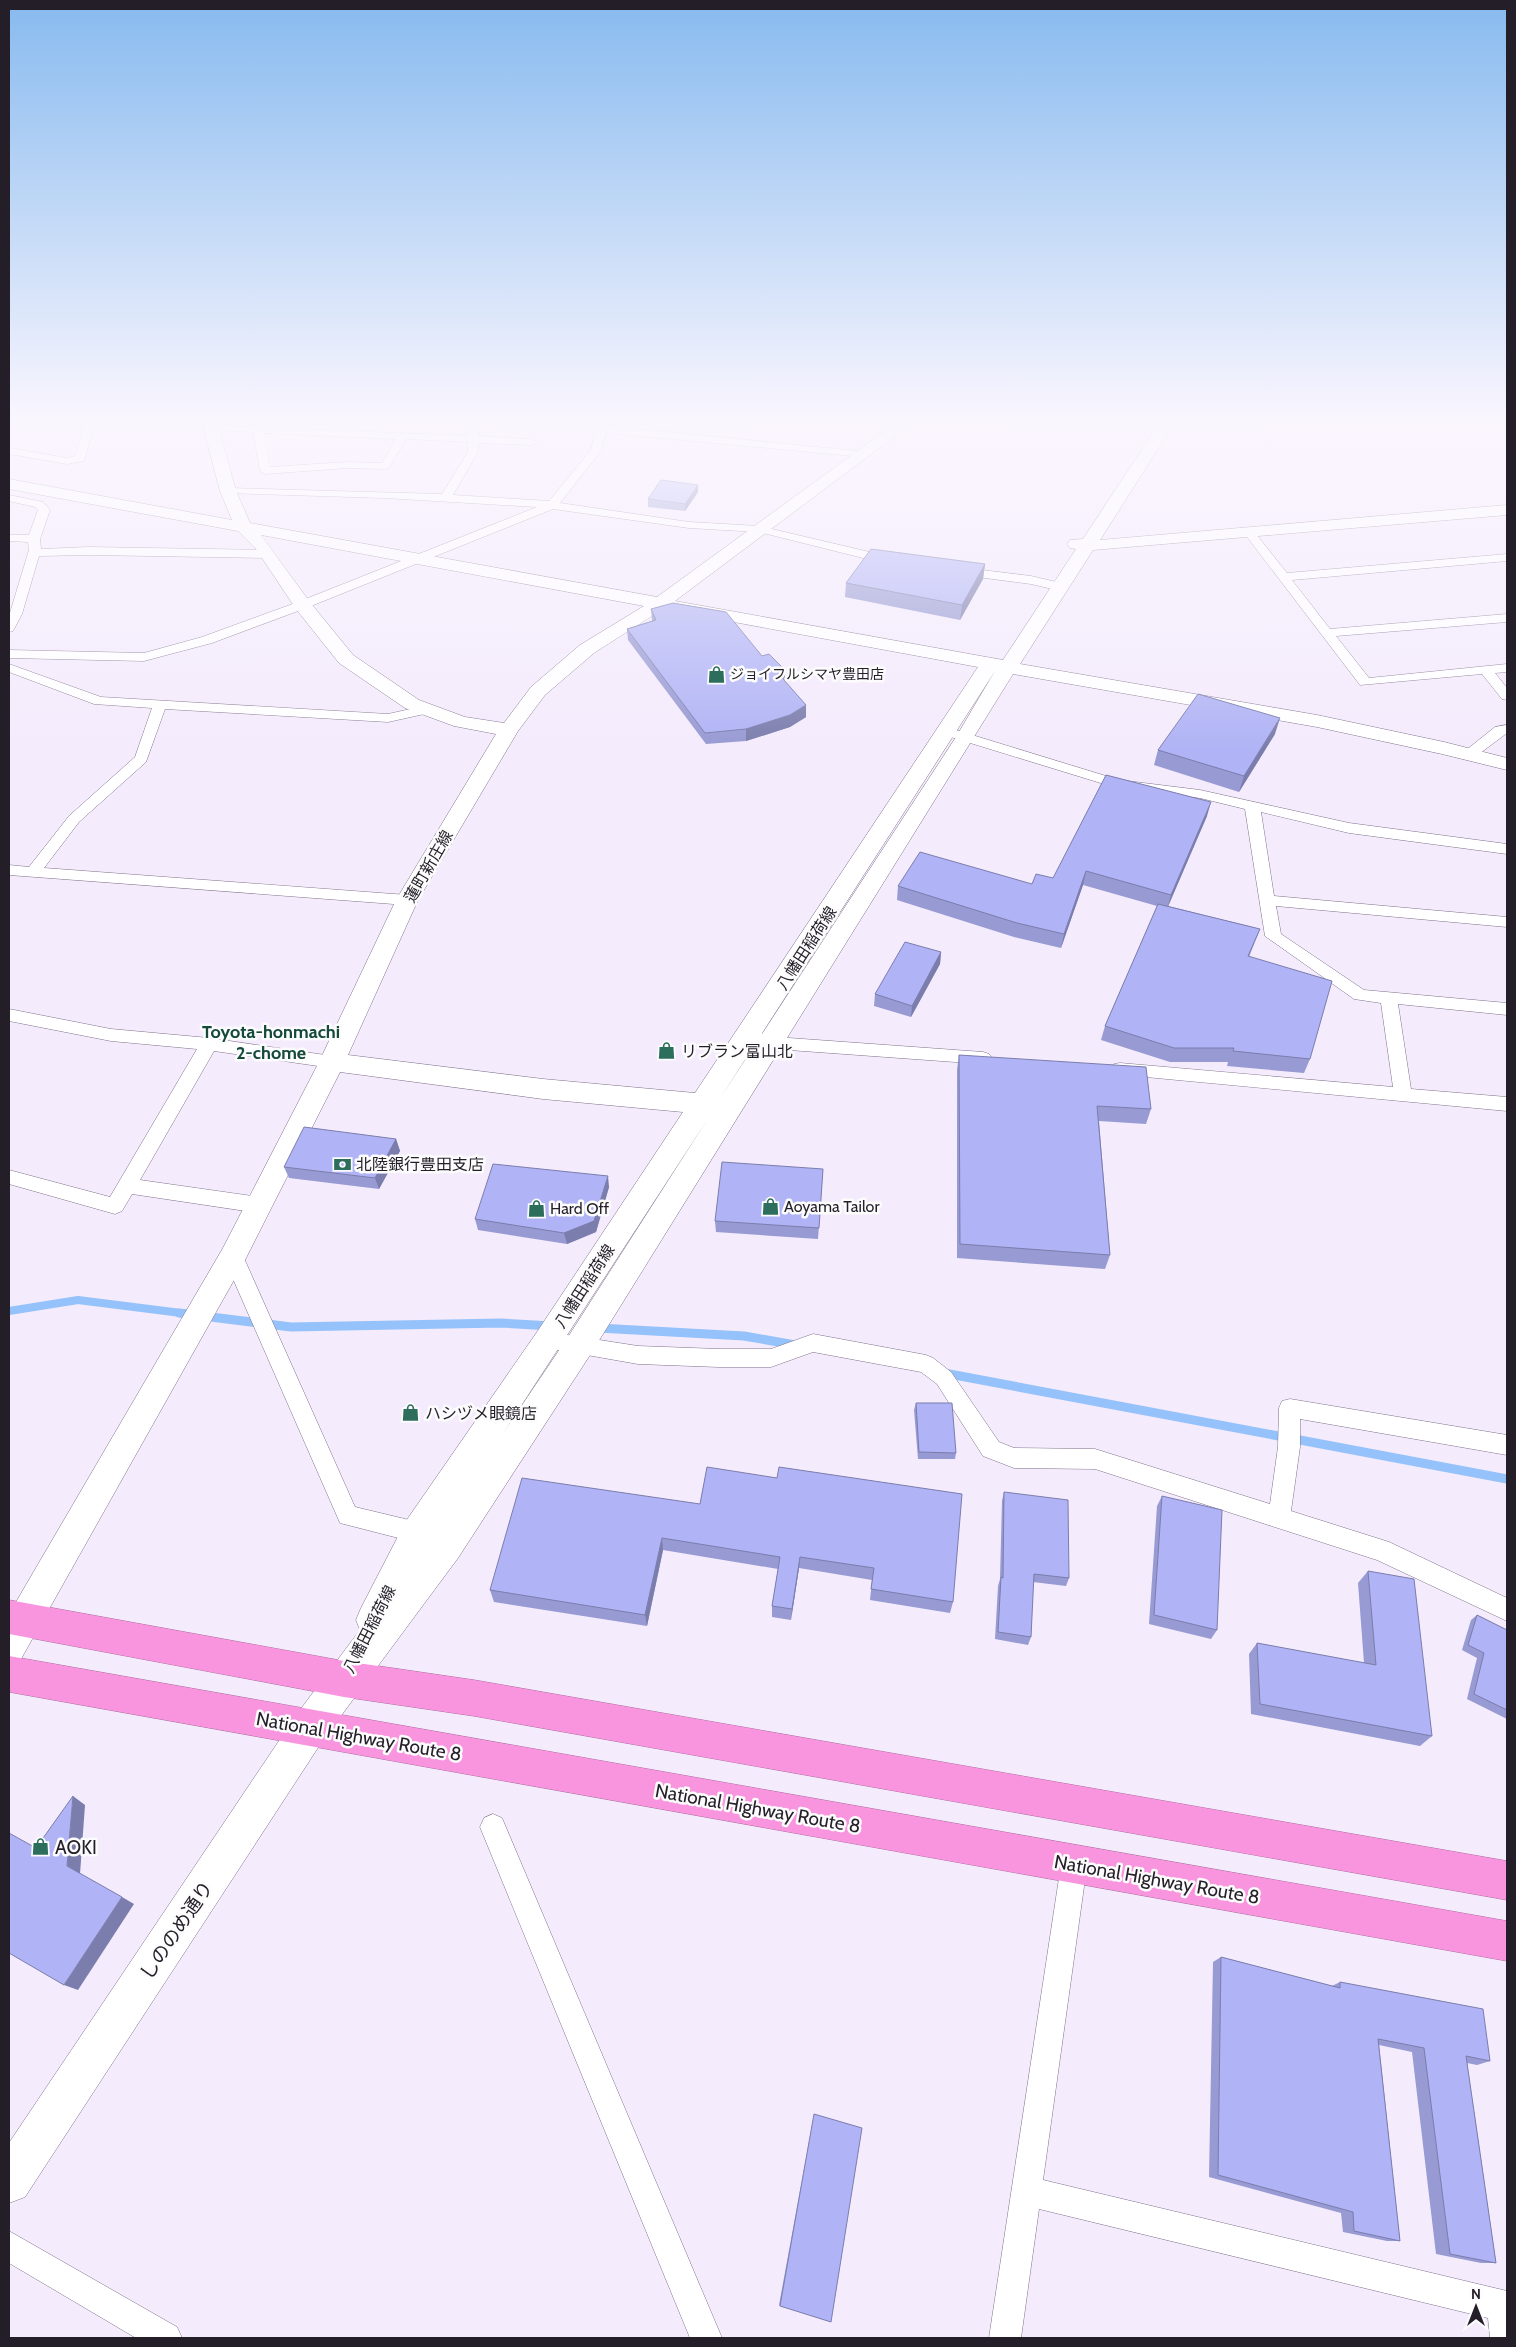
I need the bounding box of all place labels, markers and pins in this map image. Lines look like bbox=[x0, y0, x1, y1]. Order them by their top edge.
shop icon: ジョイフルシマヤ豊田店 bbox=[706, 664, 726, 684]
place label: ジョイフルシマヤ豊田店 bbox=[730, 665, 884, 683]
shop icon: リブラン富山北 bbox=[657, 1041, 677, 1061]
place label: リブラン富山北 bbox=[681, 1042, 793, 1061]
bank icon: 北陸銀行豊田支店 bbox=[332, 1154, 352, 1174]
place label: 北陸銀行豊田支店 bbox=[356, 1155, 484, 1174]
shop icon: Aoyama Tailor bbox=[760, 1196, 780, 1216]
place label: Aoyama Tailor bbox=[784, 1197, 880, 1216]
shop icon: Hard Off bbox=[526, 1198, 546, 1218]
place label: Hard Off bbox=[550, 1199, 610, 1218]
shop icon: ハシヅメ眼鏡店 bbox=[401, 1403, 421, 1423]
place label: ハシヅメ眼鏡店 bbox=[425, 1404, 537, 1423]
place label: AOKI bbox=[55, 1836, 97, 1859]
shop icon: AOKI bbox=[31, 1837, 51, 1857]

